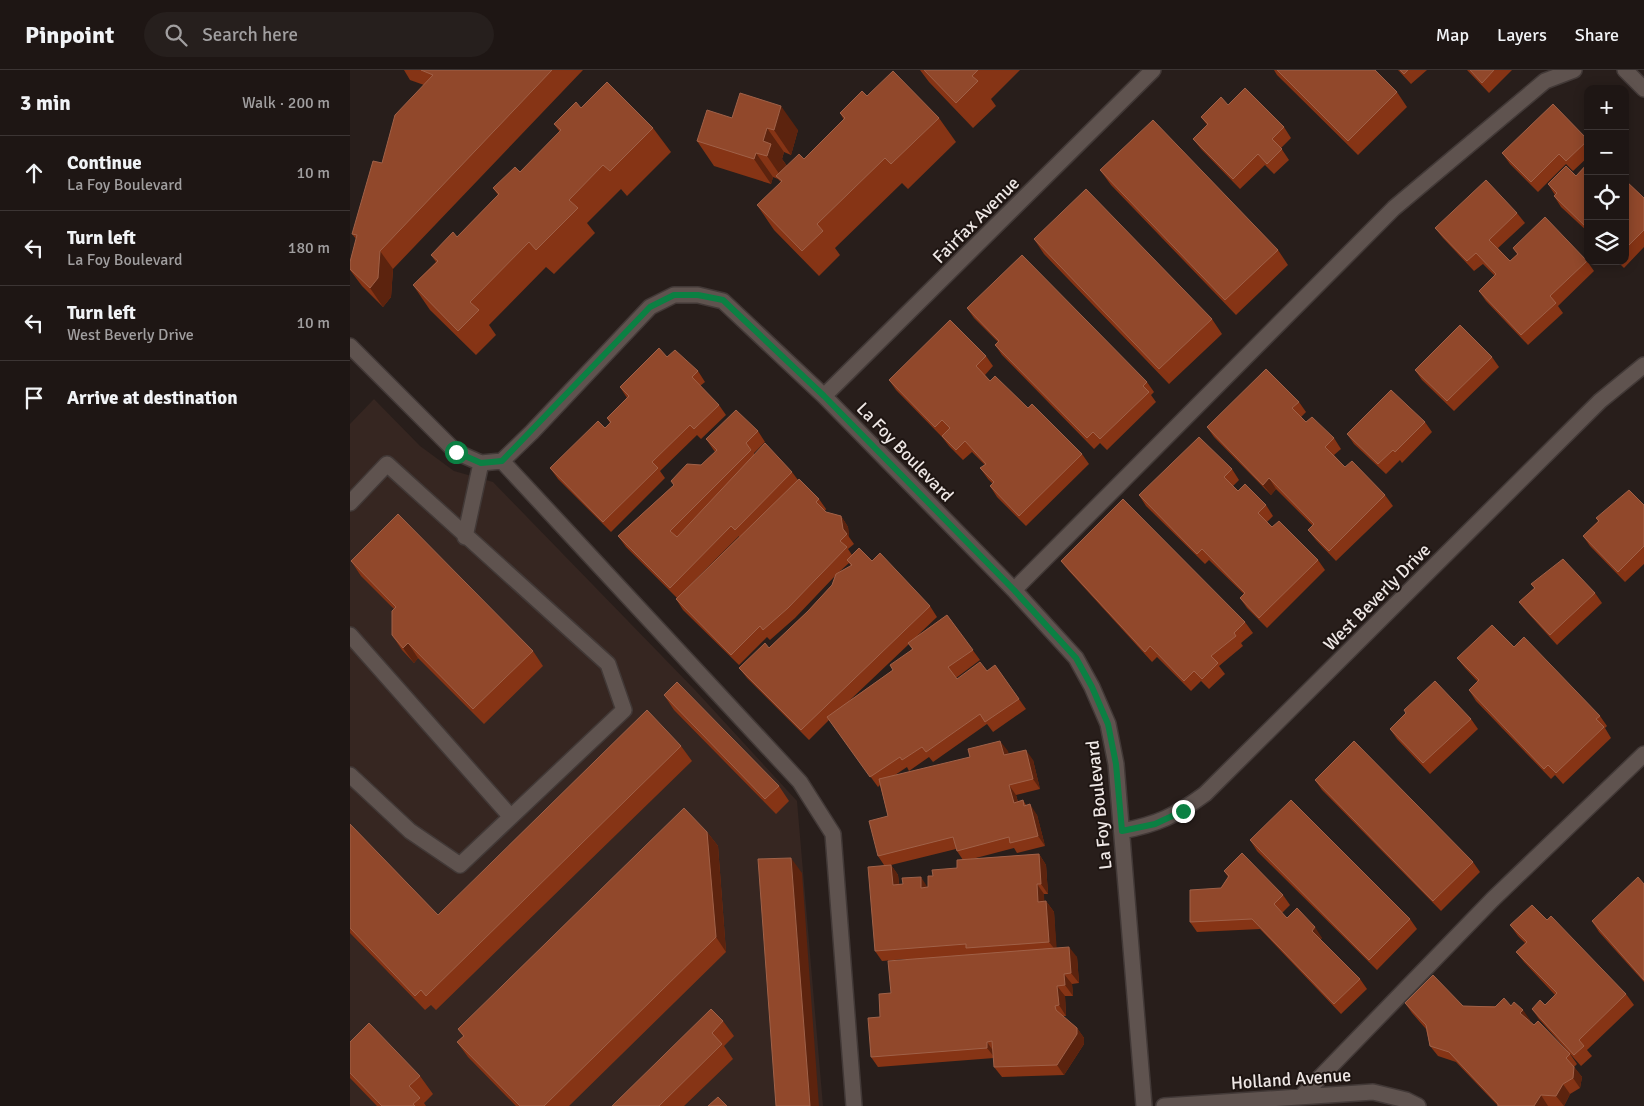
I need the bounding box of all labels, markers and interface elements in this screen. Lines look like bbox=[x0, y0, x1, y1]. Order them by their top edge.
search box bbox=[144, 12, 494, 57]
text: Pinpoint bbox=[25, 20, 114, 50]
icon: search bbox=[162, 21, 190, 49]
text: Search here bbox=[202, 23, 298, 47]
text: Map bbox=[1436, 24, 1469, 46]
text: Layers bbox=[1497, 24, 1547, 46]
text: Share bbox=[1575, 24, 1619, 46]
map controls bbox=[1584, 85, 1629, 265]
button: + bbox=[1584, 85, 1629, 130]
text: 3 min bbox=[20, 90, 71, 116]
text: Walk · 200 m bbox=[242, 93, 330, 113]
button: − bbox=[1584, 130, 1629, 175]
text: Continue bbox=[67, 151, 142, 175]
icon: ahead bbox=[20, 159, 48, 187]
text: 10 m bbox=[296, 163, 330, 183]
street label: Fairfax Avenue bbox=[928, 172, 1024, 268]
text: La Foy Boulevard bbox=[67, 175, 182, 195]
button: locate bbox=[1584, 175, 1629, 220]
button: layers bbox=[1584, 220, 1629, 265]
text: Turn left bbox=[67, 226, 136, 250]
icon: left bbox=[20, 234, 48, 262]
text: 180 m bbox=[288, 238, 330, 258]
text: La Foy Boulevard bbox=[67, 250, 182, 270]
text: Turn left bbox=[67, 301, 136, 325]
icon: left bbox=[20, 309, 48, 337]
text: 10 m bbox=[296, 313, 330, 333]
text: West Beverly Drive bbox=[67, 325, 194, 345]
icon: arrive bbox=[20, 384, 48, 412]
text: Arrive at destination bbox=[67, 386, 238, 410]
street label: La Foy Boulevard bbox=[852, 398, 958, 506]
route start bbox=[445, 441, 468, 464]
street label: West Beverly Drive bbox=[1319, 539, 1435, 655]
street label: La Foy Boulevard bbox=[1081, 739, 1117, 871]
route end bbox=[1172, 800, 1195, 823]
street label: Holland Avenue bbox=[1230, 1064, 1352, 1094]

